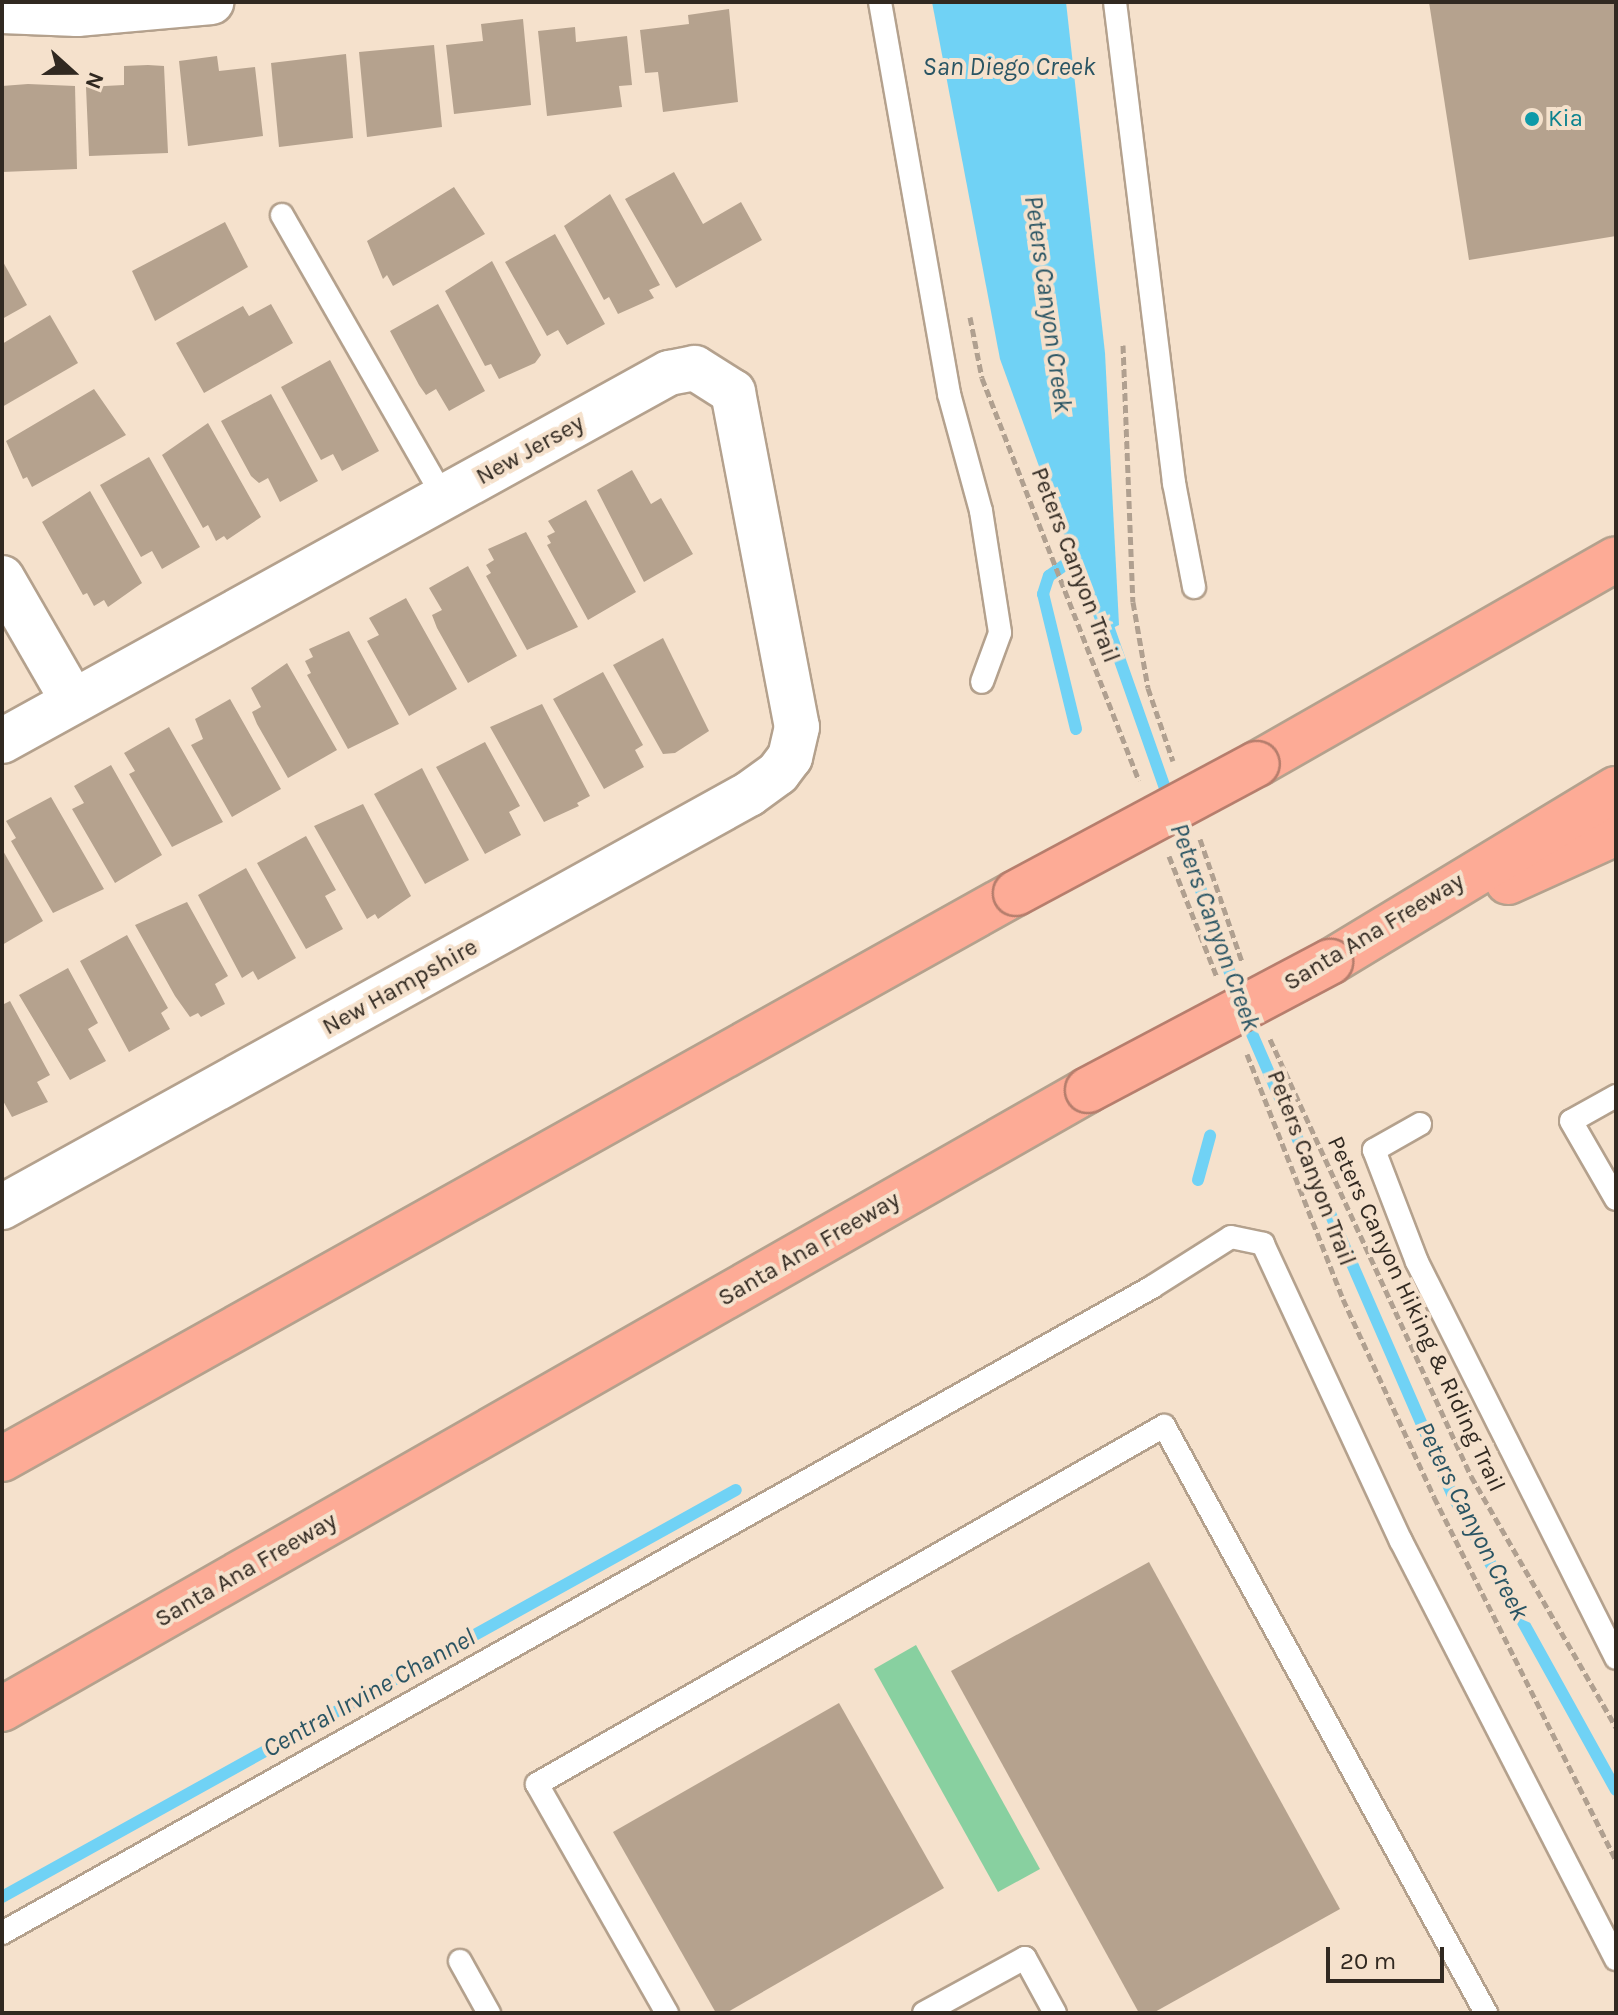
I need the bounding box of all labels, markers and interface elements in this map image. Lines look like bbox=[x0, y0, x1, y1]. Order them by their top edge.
north arrow bbox=[32, 32, 112, 112]
water label: San Diego Creek bbox=[922, 51, 1096, 83]
text: N bbox=[79, 69, 109, 93]
place label: Kia bbox=[1548, 105, 1583, 133]
marker: Kia bbox=[1523, 110, 1541, 128]
water label: Peters Canyon Creek bbox=[1017, 194, 1079, 414]
street label: New Jersey bbox=[471, 409, 589, 491]
street label: Peters Canyon Trail bbox=[1024, 463, 1126, 667]
water label: Peters Canyon Creek bbox=[1163, 819, 1267, 1035]
street label: Santa Ana Freeway bbox=[1279, 867, 1469, 997]
street label: New Hampshire bbox=[317, 933, 483, 1041]
street label: Peters Canyon Trail bbox=[1260, 1066, 1362, 1270]
street label: Peters Canyon Hiking & Riding Trail bbox=[1321, 1132, 1511, 1496]
street label: Santa Ana Freeway bbox=[713, 1185, 905, 1313]
water label: Peters Canyon Creek bbox=[1408, 1417, 1536, 1625]
street label: Santa Ana Freeway bbox=[150, 1506, 342, 1634]
water label: Central Irvine Channel bbox=[257, 1622, 481, 1764]
scale bar bbox=[1330, 1931, 1448, 1981]
text: 20 m bbox=[1340, 1947, 1396, 1975]

